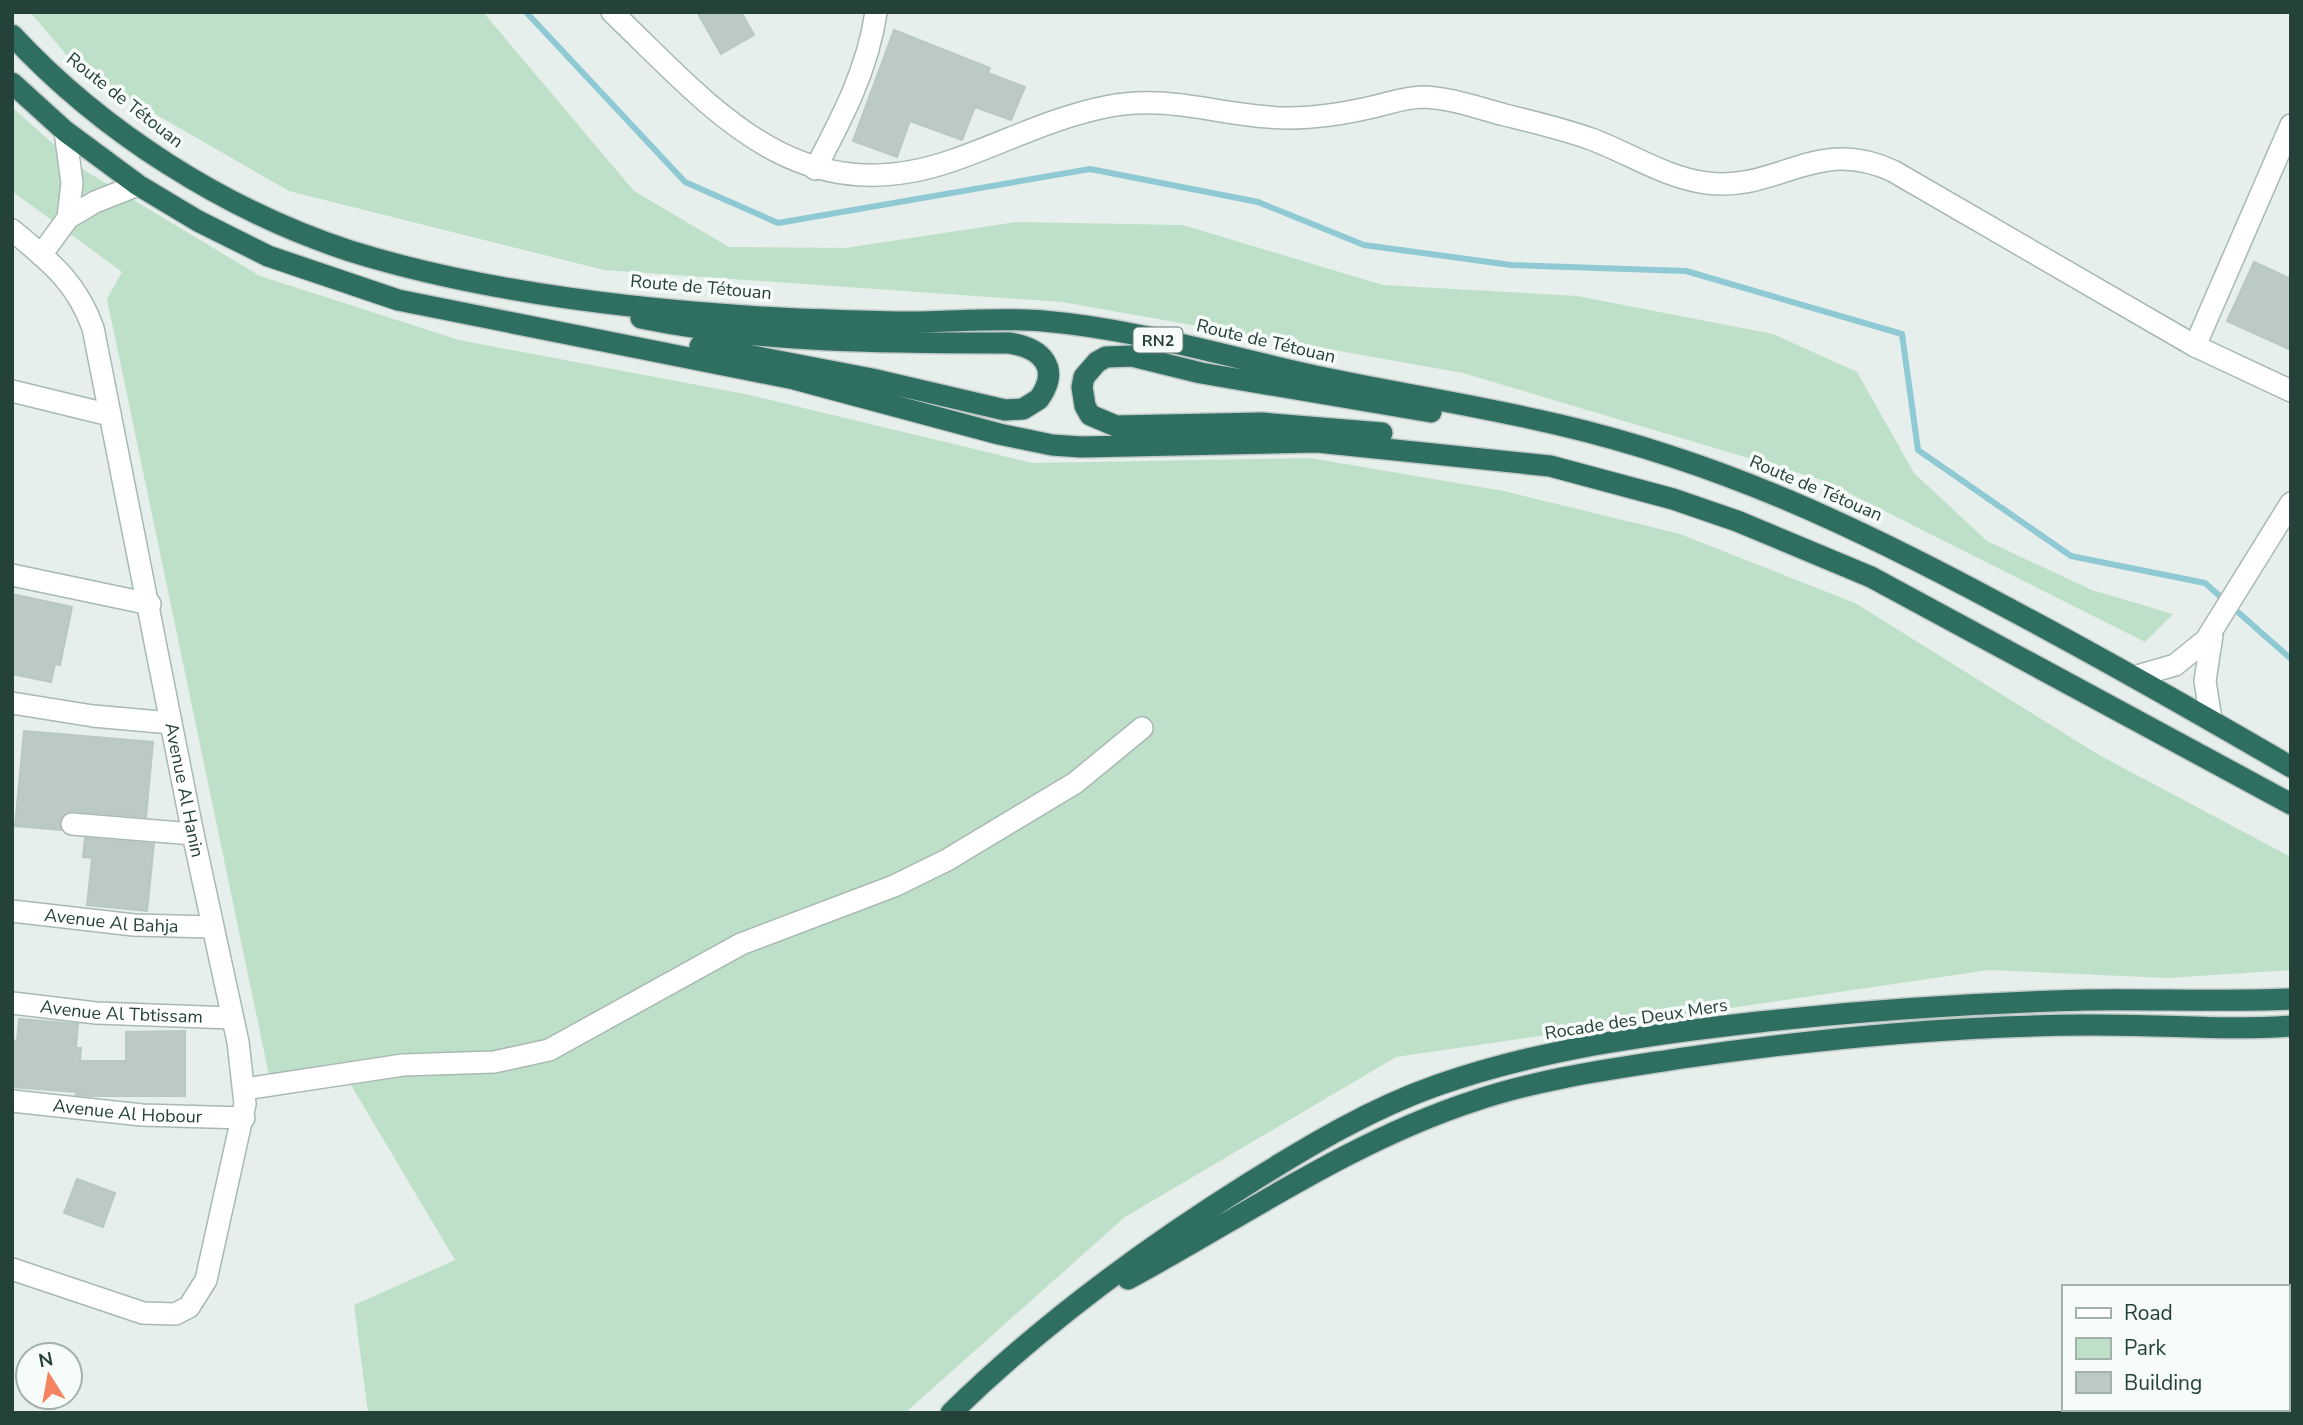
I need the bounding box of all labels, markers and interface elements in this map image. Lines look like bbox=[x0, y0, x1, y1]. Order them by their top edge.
street label: Route de Tétouan bbox=[62, 47, 188, 153]
street label: Route de Tétouan bbox=[629, 269, 773, 305]
street label: Route de Tétouan bbox=[1194, 313, 1338, 369]
road number: RN2 bbox=[1134, 328, 1182, 352]
street label: Route de Tétouan bbox=[1746, 449, 1886, 527]
street label: Avenue Al Hanin bbox=[159, 721, 210, 860]
street label: Avenue Al Bahja bbox=[43, 903, 179, 938]
street label: Rocade des Deux Mers bbox=[1543, 993, 1729, 1045]
street label: Avenue Al Tbtissam bbox=[39, 994, 203, 1029]
street label: Avenue Al Hobour bbox=[52, 1093, 203, 1129]
legend bbox=[2062, 1285, 2289, 1411]
text: Road bbox=[2124, 1299, 2173, 1327]
text: Park bbox=[2124, 1334, 2166, 1362]
north arrow bbox=[14, 1341, 84, 1411]
text: N bbox=[36, 1346, 55, 1374]
text: Building bbox=[2124, 1369, 2202, 1397]

